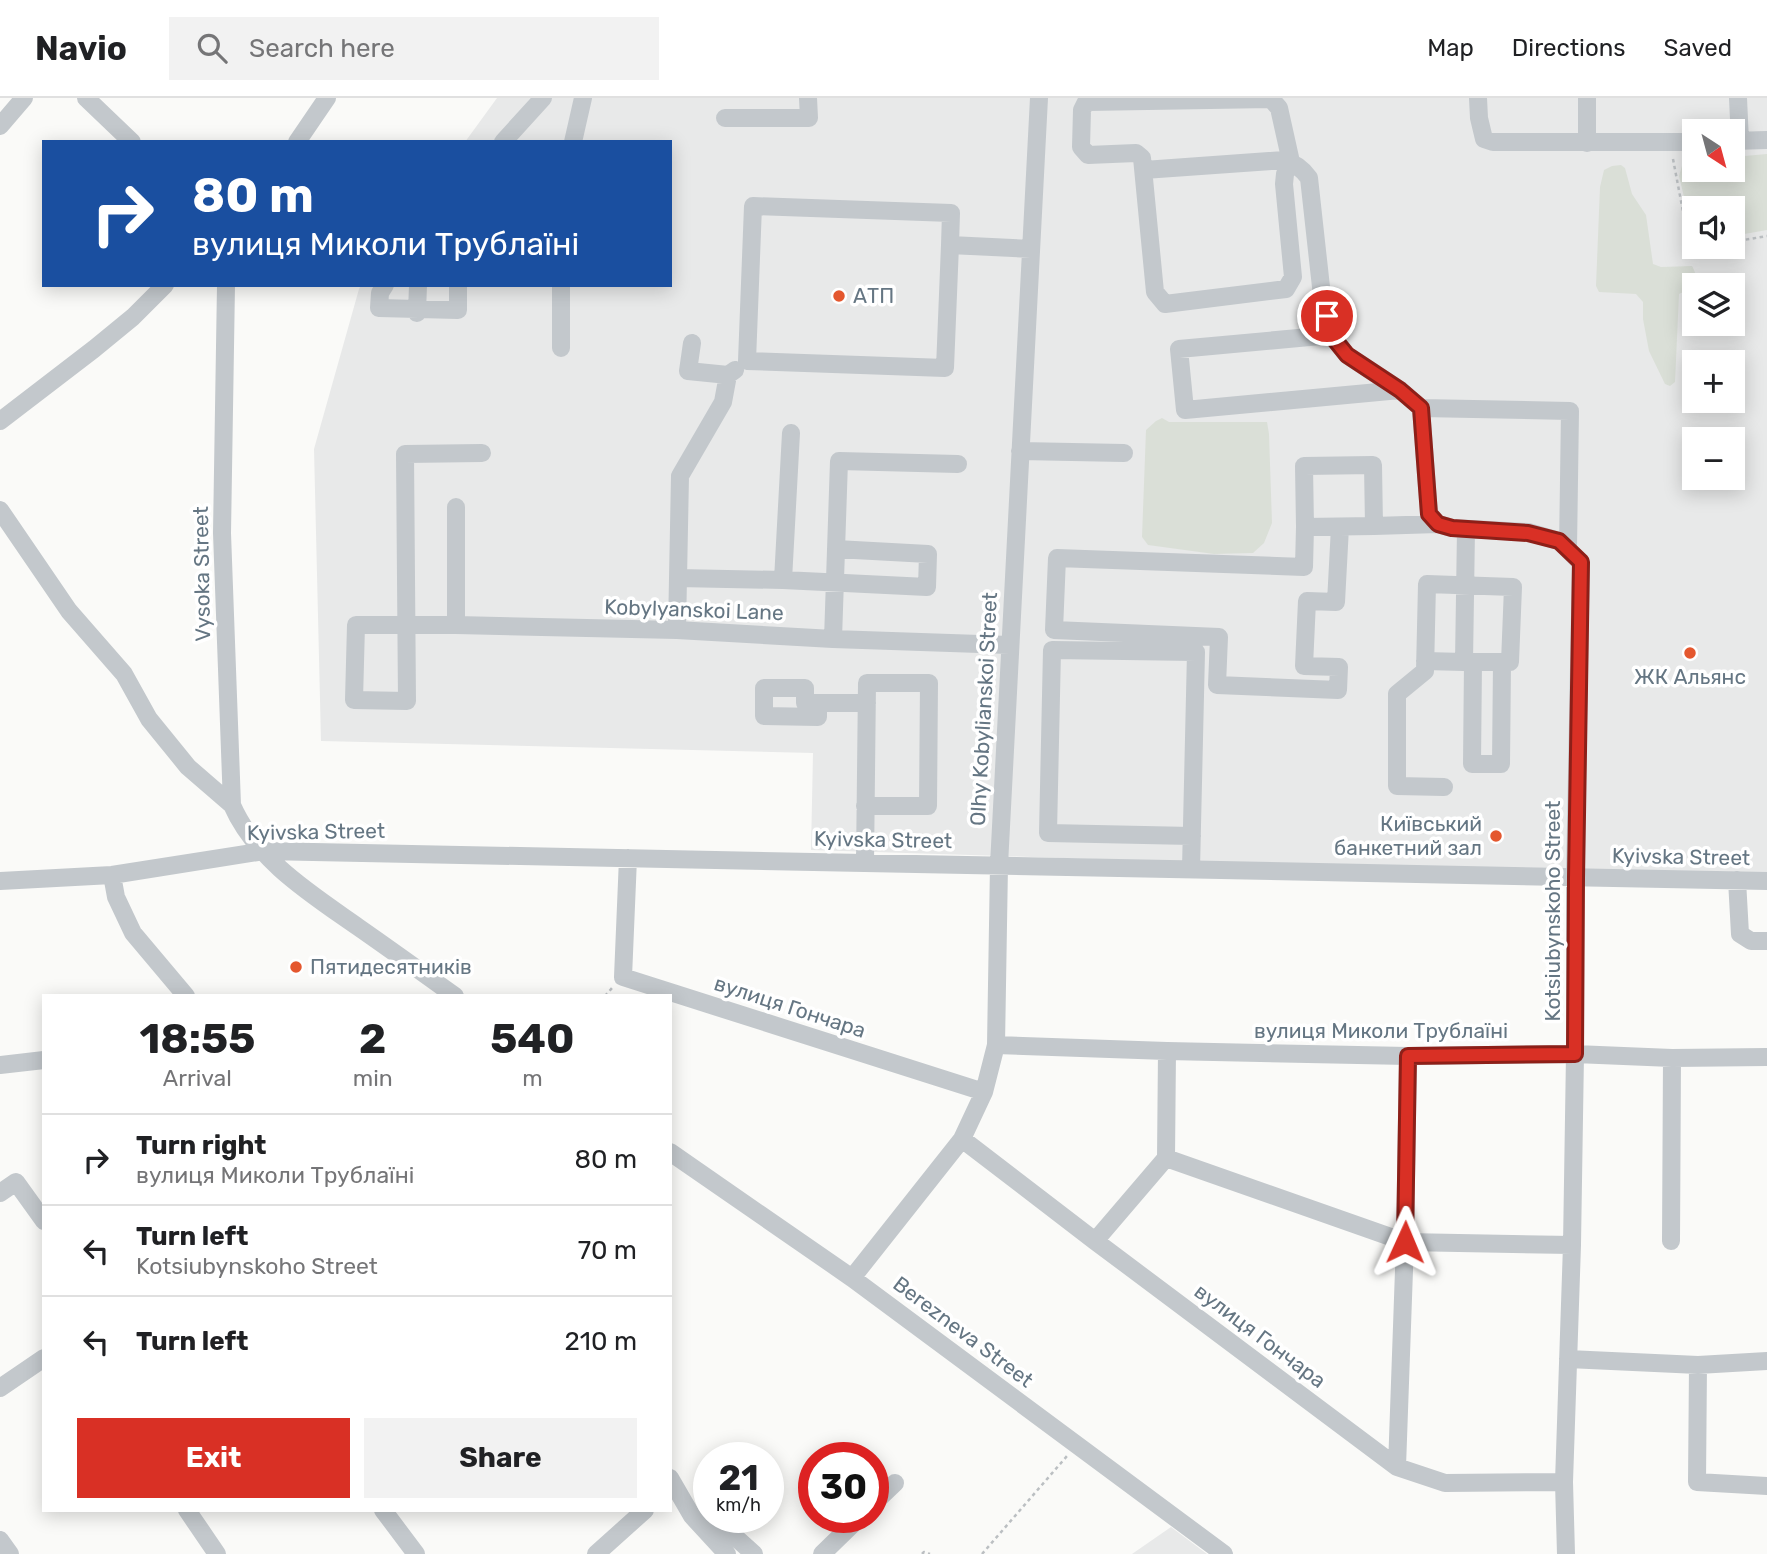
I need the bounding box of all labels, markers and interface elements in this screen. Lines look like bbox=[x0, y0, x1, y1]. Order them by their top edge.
search box bbox=[169, 17, 659, 80]
text: Navio bbox=[35, 29, 127, 68]
icon: search bbox=[193, 29, 231, 67]
text: Search here bbox=[249, 33, 395, 64]
text: Map bbox=[1427, 34, 1474, 62]
text: Directions bbox=[1512, 34, 1625, 62]
text: Saved bbox=[1663, 34, 1732, 62]
north arrow bbox=[1682, 119, 1745, 182]
map controls bbox=[1682, 119, 1745, 490]
text: 80 m bbox=[192, 166, 314, 224]
icon: right bbox=[77, 168, 168, 259]
button: sound bbox=[1682, 196, 1745, 259]
text: вулиця Миколи Трублаїні bbox=[192, 225, 579, 263]
button: layers bbox=[1682, 273, 1745, 336]
place label: АТП bbox=[853, 283, 894, 308]
pin bbox=[1297, 286, 1357, 346]
marker: АТП bbox=[831, 288, 847, 304]
icon: arrive bbox=[1308, 297, 1346, 335]
button: + bbox=[1682, 350, 1745, 413]
button: − bbox=[1682, 427, 1745, 490]
street label: Vysoka Street bbox=[188, 506, 215, 642]
street label: Olhy Kobylianskoi Street bbox=[965, 591, 1002, 827]
street label: Kobylyanskoi Lane bbox=[604, 594, 784, 625]
marker: ЖК Альянс bbox=[1682, 645, 1698, 661]
place label: ЖК Альянс bbox=[1634, 664, 1746, 689]
street label: Kotsiubynskoho Street bbox=[1540, 801, 1565, 1021]
place label: Київський банкетний зал bbox=[1334, 811, 1482, 860]
street label: Kyivska Street bbox=[247, 818, 385, 845]
street label: Kyivska Street bbox=[814, 826, 952, 853]
marker: Київський банкетний зал bbox=[1488, 828, 1504, 844]
street label: Kyivska Street bbox=[1612, 843, 1750, 870]
place label: Пятидесятників bbox=[310, 954, 472, 979]
marker: Пятидесятників bbox=[288, 959, 304, 975]
street label: вулиця Гончара bbox=[711, 970, 869, 1043]
text: 18:55 bbox=[139, 1014, 255, 1064]
text: 2 bbox=[359, 1014, 386, 1064]
text: 540 bbox=[490, 1014, 575, 1064]
street label: вулиця Миколи Трублаїні bbox=[1254, 1018, 1508, 1043]
text: Arrival bbox=[163, 1064, 232, 1092]
text: min bbox=[353, 1064, 393, 1092]
text: m bbox=[522, 1064, 543, 1092]
text: Turn right bbox=[136, 1130, 266, 1161]
icon: right bbox=[77, 1141, 115, 1179]
text: 80 m bbox=[574, 1144, 637, 1175]
text: вулиця Миколи Трублаїні bbox=[136, 1161, 414, 1189]
position arrow bbox=[1368, 1205, 1442, 1279]
text: Turn left bbox=[136, 1221, 248, 1252]
icon: left bbox=[77, 1232, 115, 1270]
text: 70 m bbox=[578, 1235, 637, 1266]
text: Kotsiubynskoho Street bbox=[136, 1252, 378, 1280]
street label: Berezneva Street bbox=[888, 1271, 1038, 1392]
street label: вулиця Гончара bbox=[1190, 1278, 1331, 1393]
icon: left bbox=[77, 1323, 115, 1361]
text: Turn left bbox=[136, 1326, 248, 1357]
text: 210 m bbox=[565, 1326, 637, 1357]
button: Exit bbox=[77, 1418, 350, 1498]
button: Share bbox=[364, 1418, 637, 1498]
speed limit sign: 30 bbox=[798, 1442, 889, 1533]
text: 21 bbox=[718, 1457, 759, 1499]
text: km/h bbox=[716, 1494, 761, 1516]

